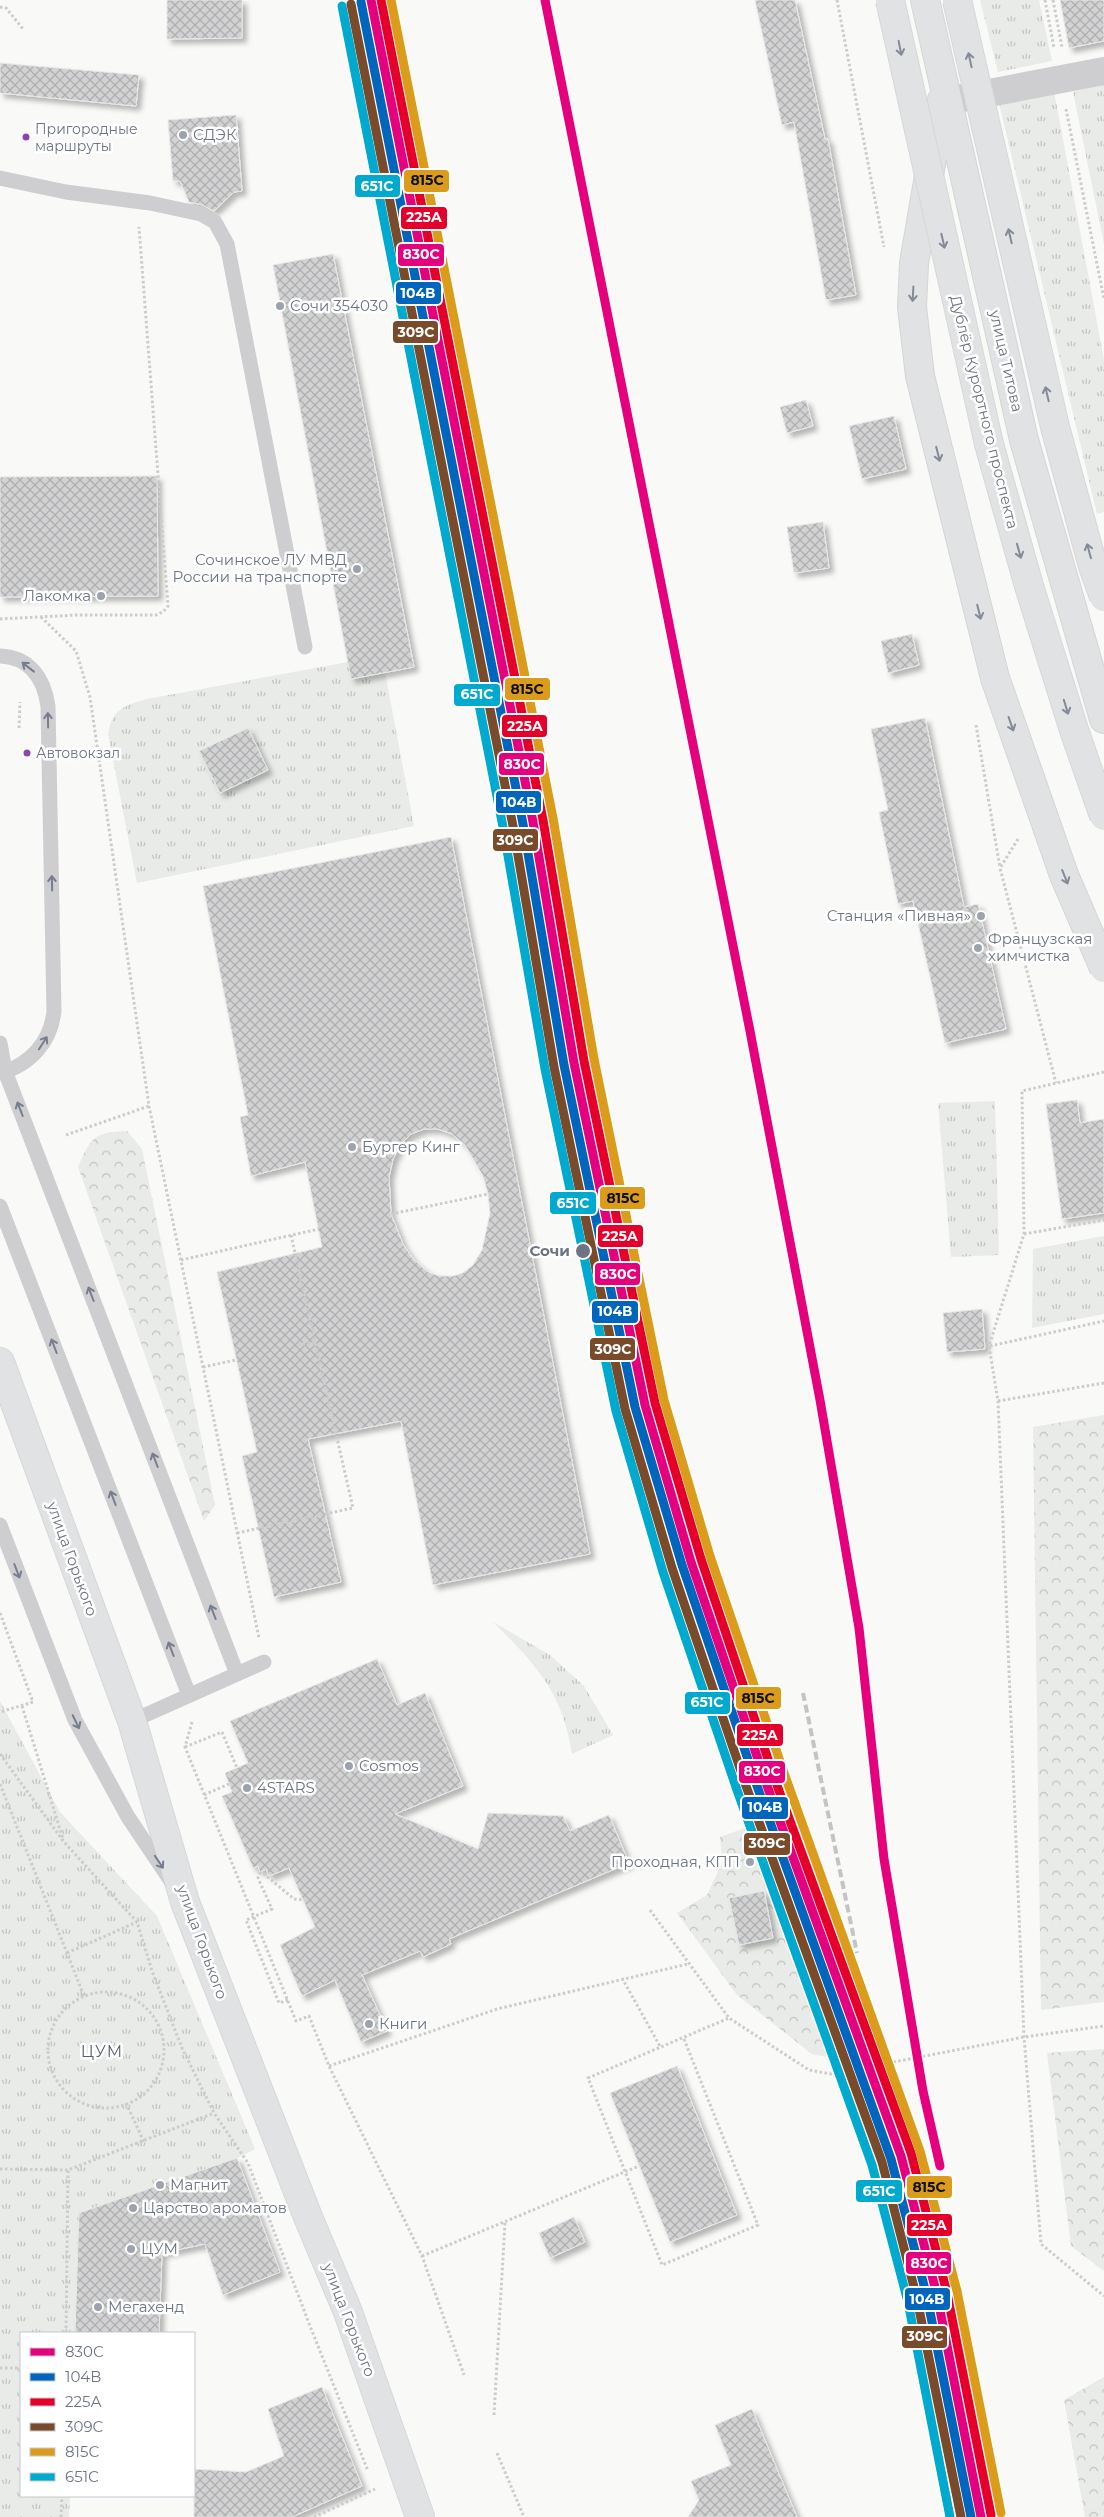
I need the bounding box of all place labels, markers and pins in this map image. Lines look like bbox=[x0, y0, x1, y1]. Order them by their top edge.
place label: Пригородные маршруты bbox=[35, 120, 138, 155]
place label: СДЭК bbox=[193, 125, 237, 144]
marker: СДЭК bbox=[177, 129, 189, 141]
marker: Пригородные маршруты bbox=[21, 132, 31, 142]
place label: Сочи 354030 bbox=[290, 296, 388, 315]
marker: Сочи 354030 bbox=[274, 300, 286, 312]
place label: Сочинское ЛУ МВД России на транспорте bbox=[173, 550, 347, 586]
marker: Сочинское ЛУ МВД России на транспорте bbox=[351, 563, 363, 575]
place label: Лакомка bbox=[23, 586, 91, 605]
marker: Лакомка bbox=[95, 590, 107, 602]
place label: Автовокзал bbox=[36, 744, 120, 762]
marker: Автовокзал bbox=[22, 748, 32, 758]
place label: Станция «Пивная» bbox=[827, 906, 971, 925]
marker: Станция «Пивная» bbox=[975, 910, 987, 922]
place label: Французская химчистка bbox=[988, 929, 1092, 965]
marker: Французская химчистка bbox=[972, 942, 984, 954]
place label: Бургер Кинг bbox=[362, 1137, 460, 1156]
marker: Бургер Кинг bbox=[346, 1141, 358, 1153]
place label: Сочи bbox=[529, 1241, 570, 1260]
marker: Сочи bbox=[574, 1242, 592, 1260]
place label: Cosmos bbox=[359, 1756, 419, 1775]
marker: Cosmos bbox=[343, 1760, 355, 1772]
place label: 4STARS bbox=[257, 1778, 315, 1797]
marker: 4STARS bbox=[241, 1782, 253, 1794]
place label: Проходная, КПП bbox=[611, 1852, 740, 1871]
marker: Проходная, КПП bbox=[744, 1856, 756, 1868]
place label: Книги bbox=[379, 2014, 427, 2033]
marker: Книги bbox=[363, 2018, 375, 2030]
place label: Магнит bbox=[170, 2175, 229, 2194]
marker: Магнит bbox=[154, 2179, 166, 2191]
place label: Царство ароматов bbox=[143, 2198, 287, 2217]
marker: Царство ароматов bbox=[127, 2202, 139, 2214]
place label: ЦУМ bbox=[141, 2239, 178, 2258]
marker: ЦУМ bbox=[125, 2243, 137, 2255]
place label: Мегахенд bbox=[108, 2297, 185, 2316]
marker: Мегахенд bbox=[92, 2301, 104, 2313]

